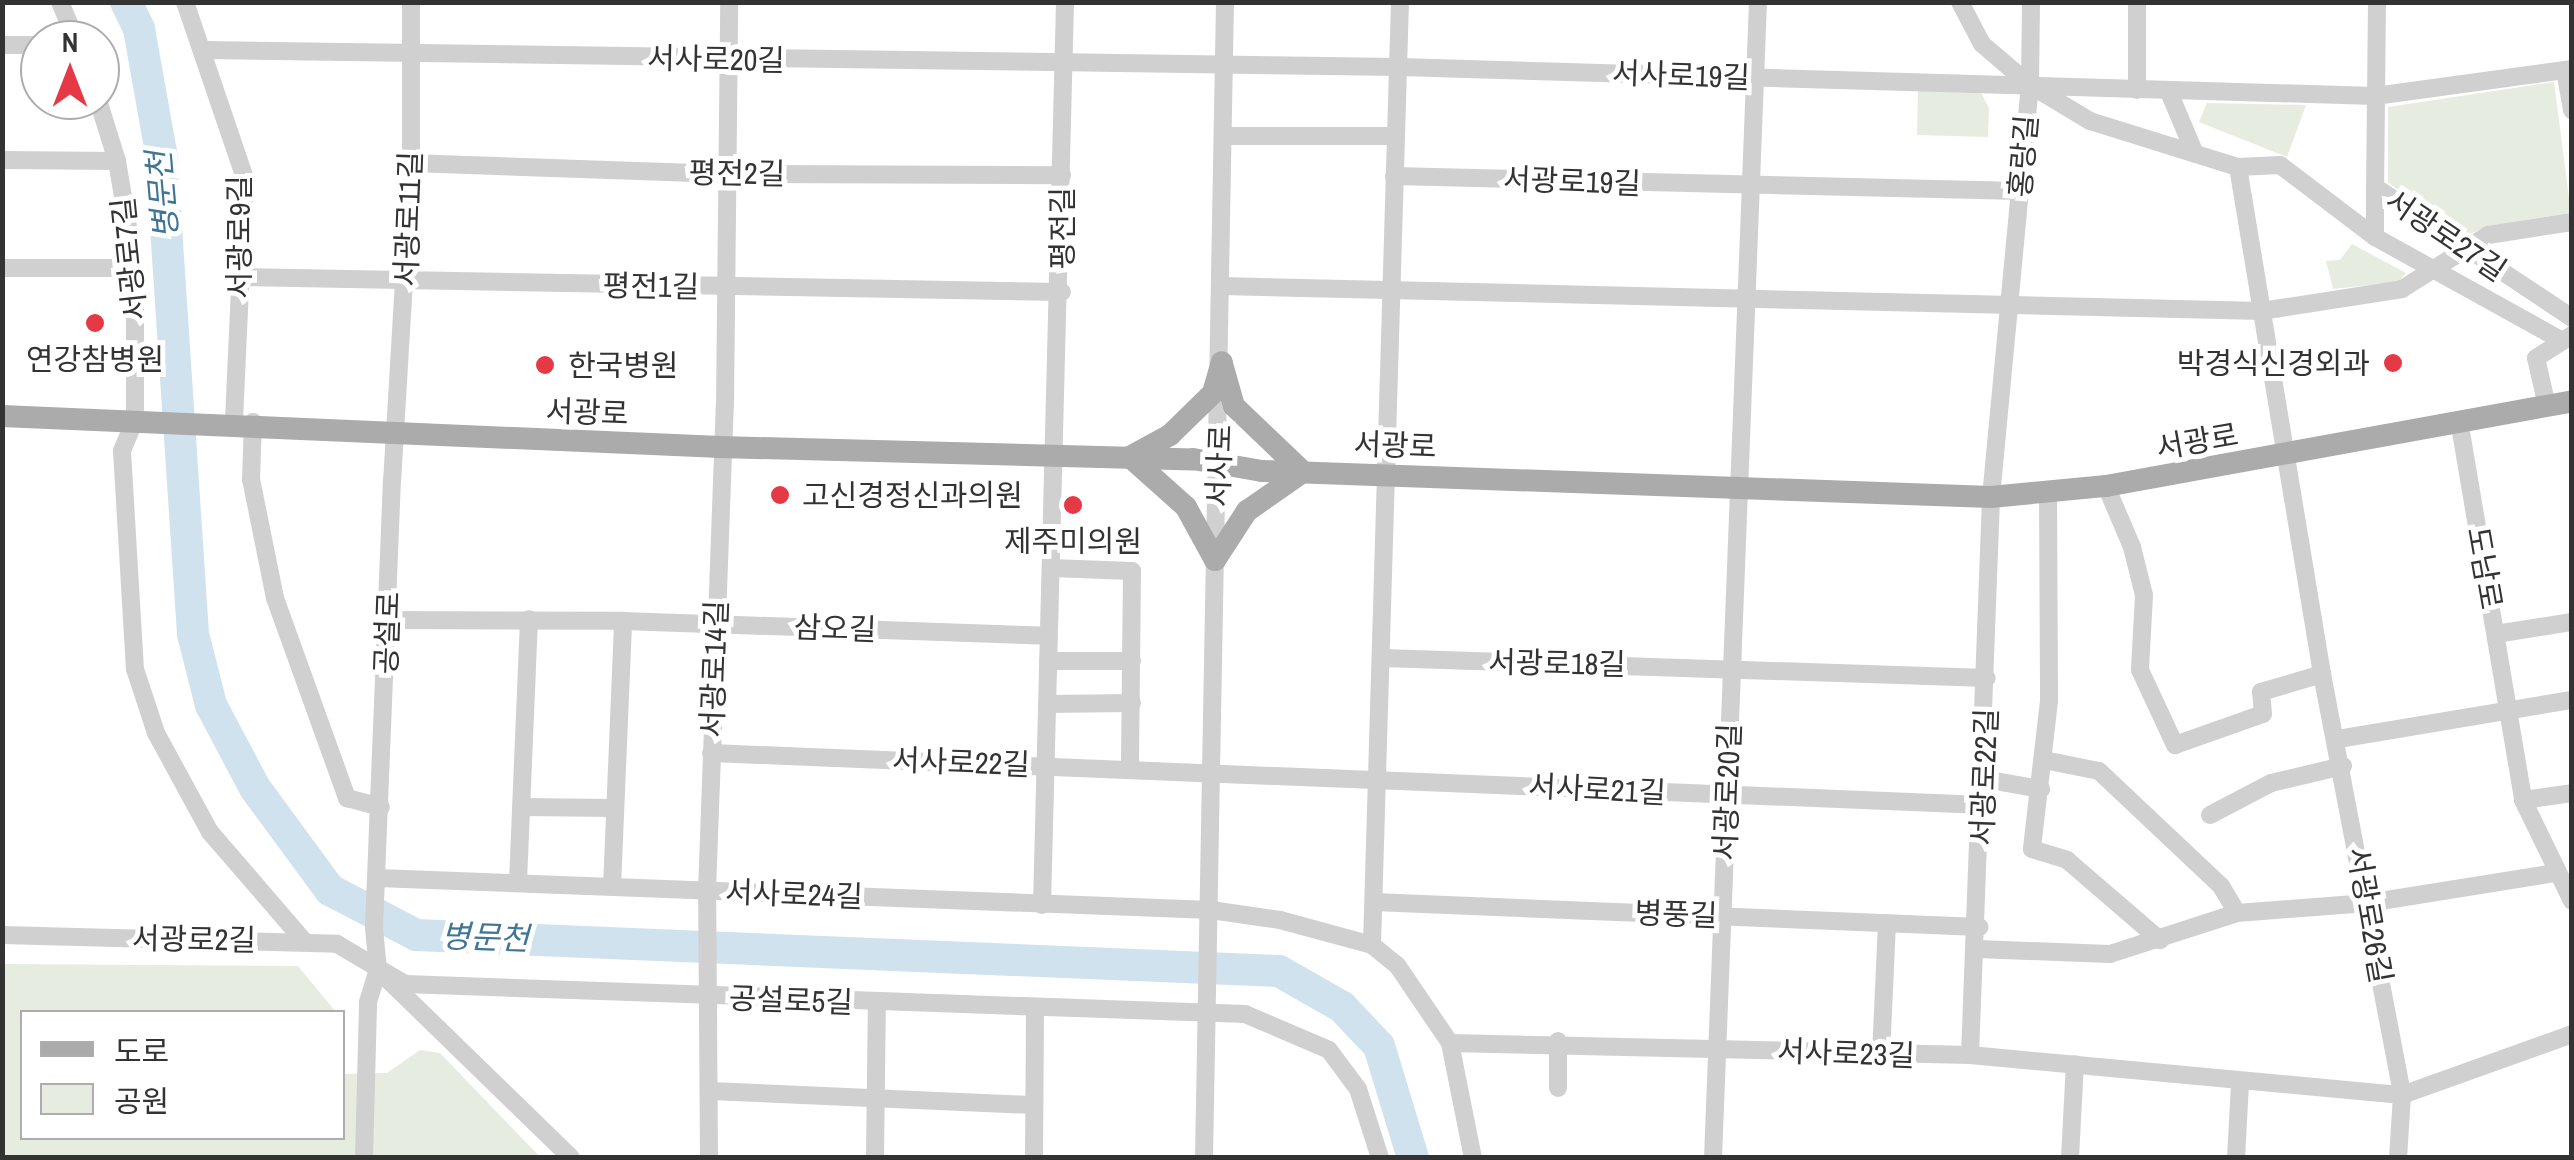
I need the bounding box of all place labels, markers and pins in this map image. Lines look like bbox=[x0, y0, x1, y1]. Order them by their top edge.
marker: 연강참병원 bbox=[82, 310, 108, 336]
place label: 연강참병원 bbox=[26, 341, 164, 377]
place label: 박경식신경외과 bbox=[2177, 345, 2370, 381]
place label: 한국병원 bbox=[568, 347, 678, 383]
marker: 박경식신경외과 bbox=[2380, 350, 2406, 376]
marker: 한국병원 bbox=[532, 352, 558, 378]
place label: 고신경정신과의원 bbox=[802, 477, 1023, 513]
marker: 고신경정신과의원 bbox=[767, 482, 793, 508]
marker: 제주미의원 bbox=[1060, 492, 1086, 518]
place label: 제주미의원 bbox=[1004, 523, 1142, 559]

